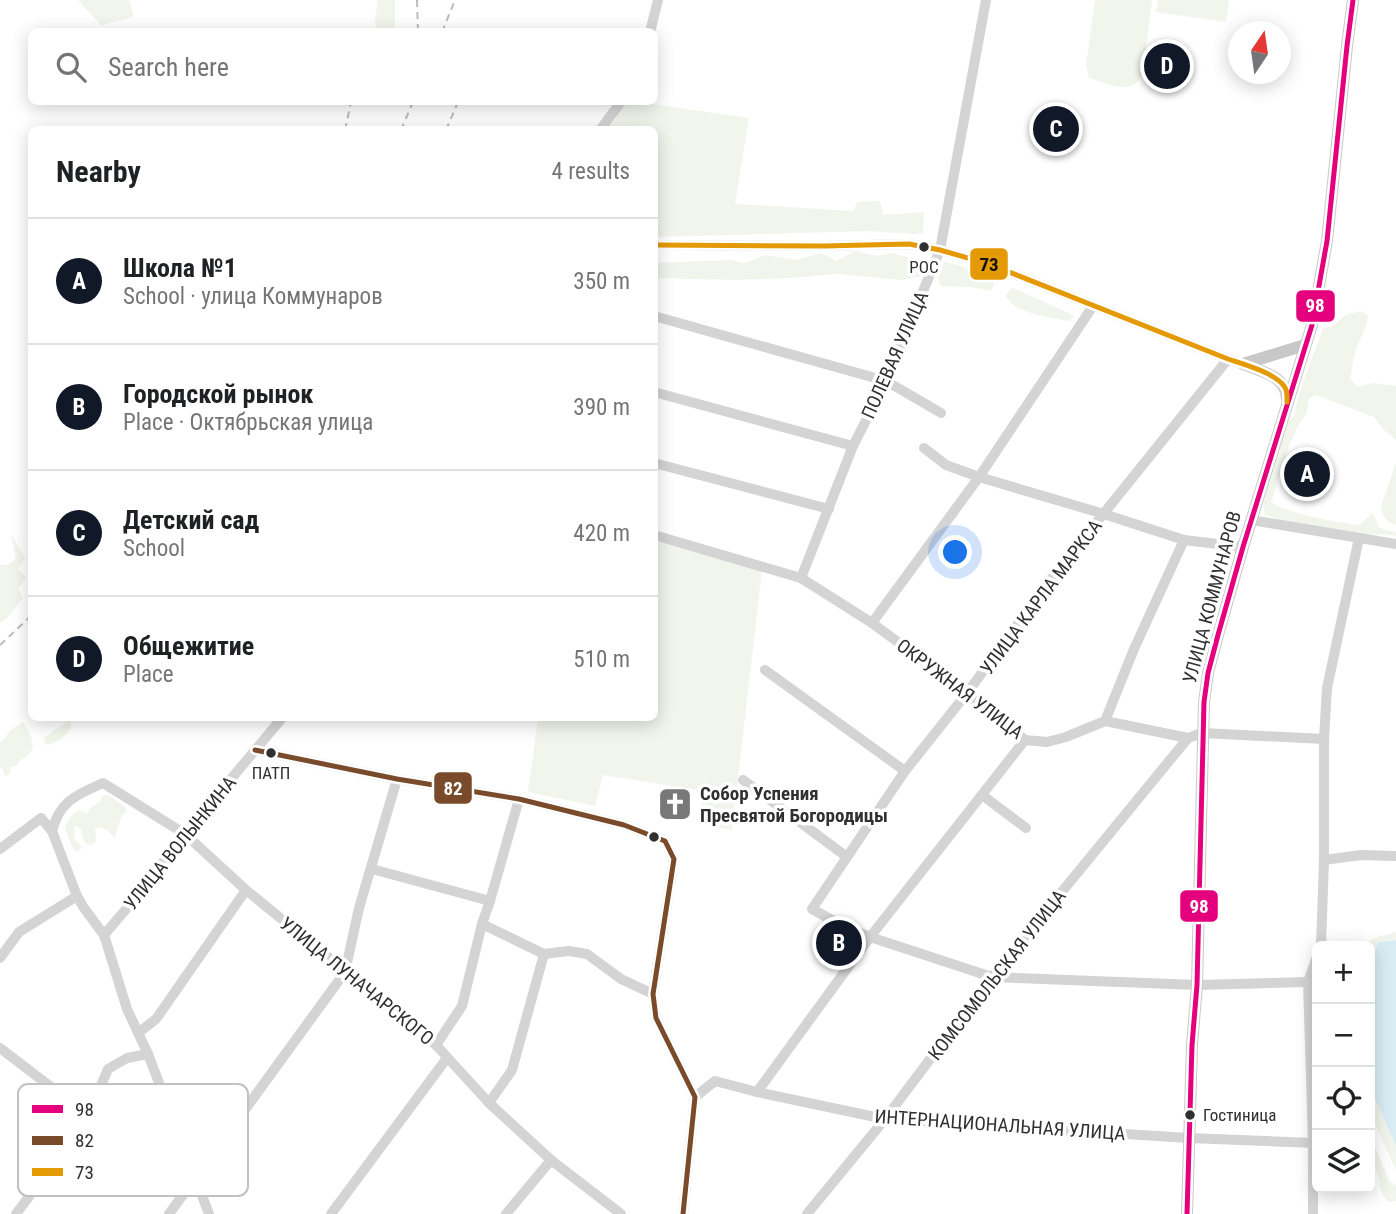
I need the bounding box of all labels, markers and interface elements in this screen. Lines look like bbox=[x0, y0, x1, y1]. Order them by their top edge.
north arrow bbox=[1228, 21, 1291, 84]
search box bbox=[28, 28, 658, 105]
pin: D bbox=[1144, 40, 1190, 92]
icon: search bbox=[52, 48, 90, 86]
text: Search here bbox=[108, 52, 229, 82]
pin: C bbox=[1033, 103, 1079, 155]
text: Nearby bbox=[56, 154, 141, 189]
text: 4 results bbox=[552, 158, 630, 185]
marker: РОС bbox=[917, 240, 931, 254]
line badge: 73 bbox=[969, 247, 1009, 281]
text: Школа №1 bbox=[123, 253, 237, 283]
text: 73 bbox=[979, 253, 999, 276]
place label: РОС bbox=[909, 257, 939, 277]
text: A bbox=[72, 268, 86, 295]
text: 350 m bbox=[573, 268, 630, 295]
text: School · улица Коммунаров bbox=[123, 283, 383, 310]
street label: ПОЛЕВАЯ УЛИЦА bbox=[857, 288, 933, 422]
line badge: 98 bbox=[1295, 289, 1336, 323]
text: 98 bbox=[1305, 294, 1325, 317]
text: Городской рынок bbox=[123, 379, 313, 409]
text: B bbox=[73, 394, 85, 421]
text: 390 m bbox=[573, 394, 630, 421]
text: Place · Октябрьская улица bbox=[123, 409, 373, 436]
pin: A bbox=[1284, 448, 1330, 500]
text: Детский сад bbox=[123, 505, 259, 535]
street label: УЛИЦА КОММУНАРОВ bbox=[1178, 508, 1246, 686]
street label: УЛИЦА КАРЛА МАРКСА bbox=[975, 515, 1107, 679]
text: C bbox=[72, 520, 86, 547]
text: 420 m bbox=[573, 520, 630, 547]
text: School bbox=[123, 535, 185, 562]
your location bbox=[938, 535, 972, 569]
text: Общежитие bbox=[123, 631, 254, 661]
street label: ОКРУЖНАЯ УЛИЦА bbox=[892, 634, 1028, 744]
text: D bbox=[73, 646, 86, 673]
text: 510 m bbox=[573, 646, 630, 673]
text: Place bbox=[123, 661, 173, 688]
marker: ПАТП bbox=[264, 746, 278, 760]
place label: ПАТП bbox=[252, 763, 290, 783]
street label: УЛИЦА ВОЛЫНКИНА bbox=[119, 771, 241, 915]
line badge: 82 bbox=[433, 771, 473, 805]
text: 82 bbox=[443, 777, 463, 800]
place label: Собор Успения Пресвятой Богородицы bbox=[700, 782, 888, 827]
church icon: Собор Успения Пресвятой Богородицы bbox=[656, 785, 694, 823]
unlabelled marker bbox=[647, 830, 661, 844]
street label: КОМСОМОЛЬСКАЯ УЛИЦА bbox=[923, 885, 1071, 1065]
line badge: 98 bbox=[1179, 889, 1219, 923]
text: 98 bbox=[1189, 895, 1209, 918]
street label: УЛИЦА ЛУНАЧАРСКОГО bbox=[275, 912, 439, 1050]
pin: B bbox=[816, 917, 862, 969]
map controls bbox=[1312, 941, 1375, 1193]
button: + bbox=[1312, 941, 1375, 1004]
button: − bbox=[1312, 1004, 1375, 1067]
button: locate bbox=[1312, 1067, 1375, 1130]
legend bbox=[18, 1084, 248, 1196]
text: 98 bbox=[75, 1098, 94, 1121]
street label: ИНТЕРНАЦИОНАЛЬНАЯ УЛИЦА bbox=[874, 1105, 1126, 1145]
place label: Гостиница bbox=[1203, 1105, 1276, 1125]
marker: Гостиница bbox=[1183, 1108, 1197, 1122]
text: 82 bbox=[75, 1129, 94, 1152]
button: layers bbox=[1312, 1130, 1375, 1193]
text: 73 bbox=[75, 1161, 94, 1184]

